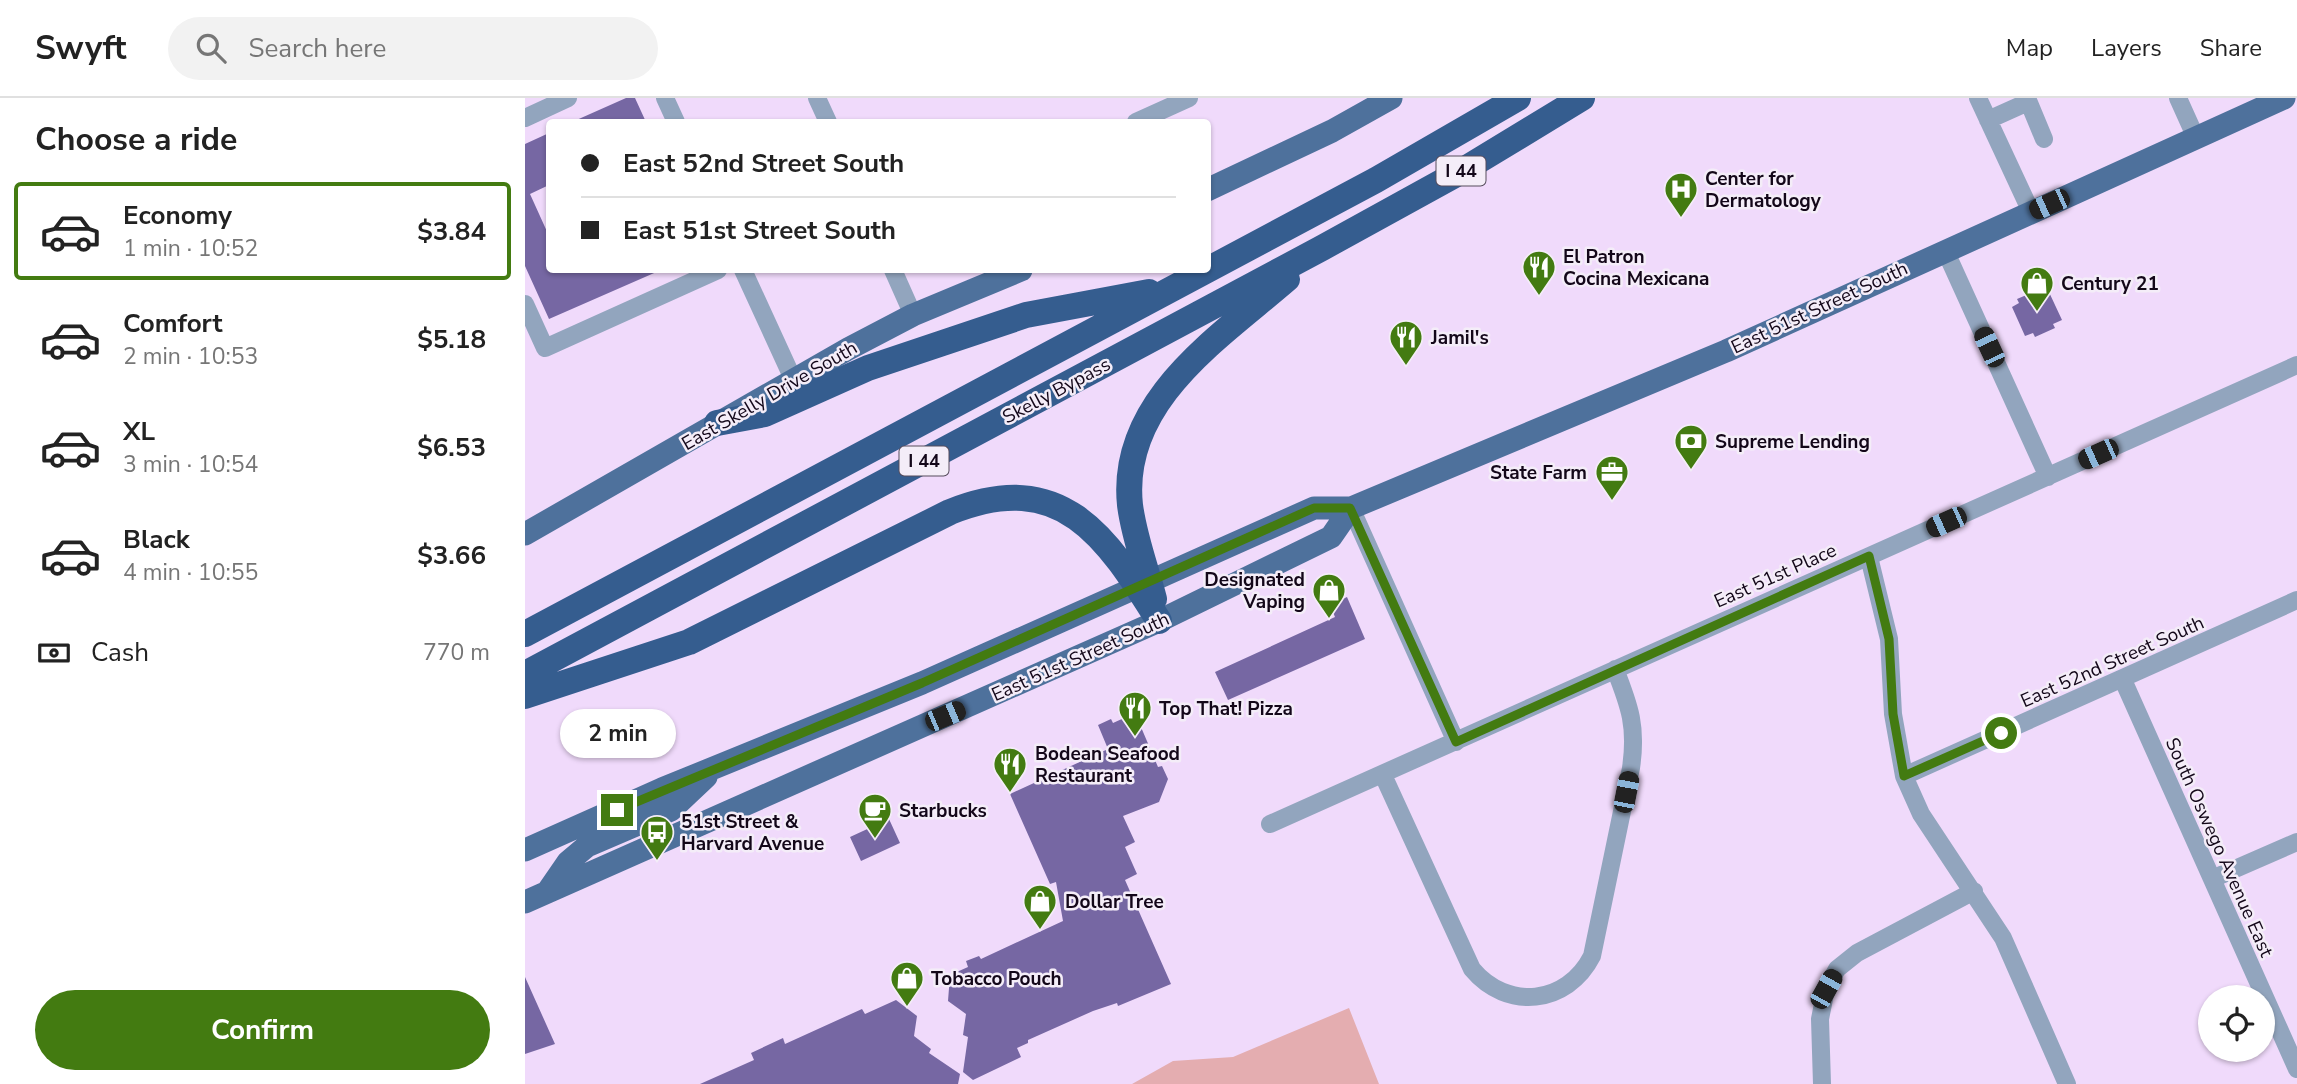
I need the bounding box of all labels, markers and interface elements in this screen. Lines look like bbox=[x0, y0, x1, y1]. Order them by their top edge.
search box bbox=[168, 17, 658, 80]
text: Swyft bbox=[35, 26, 126, 71]
icon: search bbox=[192, 29, 230, 67]
text: Search here bbox=[248, 31, 386, 66]
text: Map bbox=[2006, 32, 2053, 64]
text: Layers bbox=[2091, 32, 2162, 64]
text: Share bbox=[2200, 32, 2262, 64]
text: Choose a ride bbox=[35, 118, 237, 161]
text: East 52nd Street South bbox=[623, 146, 904, 181]
road number: I 44 bbox=[1437, 156, 1485, 186]
place label: Center for Dermatology bbox=[1705, 166, 1822, 214]
hospital icon: Center for Dermatology bbox=[1662, 170, 1700, 219]
car bbox=[2026, 186, 2073, 222]
text: Economy bbox=[123, 198, 232, 233]
icon: car bbox=[39, 200, 102, 263]
text: East 51st Street South bbox=[623, 213, 896, 248]
text: $3.84 bbox=[417, 214, 486, 249]
text: 1 min · 10:52 bbox=[123, 233, 258, 264]
place label: El Patron Cocina Mexicana bbox=[1563, 244, 1709, 292]
restaurant icon: El Patron Cocina Mexicana bbox=[1520, 248, 1558, 297]
street label: East 51st Street South bbox=[1727, 256, 1912, 360]
shop icon: Century 21 bbox=[2018, 264, 2056, 313]
place label: Century 21 bbox=[2061, 271, 2159, 297]
text: Comfort bbox=[123, 306, 223, 341]
icon: car bbox=[39, 308, 102, 371]
restaurant icon: Jamil's bbox=[1387, 318, 1425, 367]
text: $5.18 bbox=[417, 322, 486, 357]
car bbox=[1971, 324, 2008, 370]
place label: Jamil's bbox=[1430, 325, 1489, 351]
street label: East Skelly Drive South bbox=[677, 335, 862, 457]
text: 2 min · 10:53 bbox=[123, 341, 258, 372]
street label: Skelly Bypass bbox=[998, 352, 1115, 430]
text: XL bbox=[123, 414, 155, 449]
icon: car bbox=[39, 416, 102, 479]
bank icon: Supreme Lending bbox=[1672, 422, 1710, 471]
place label: Supreme Lending bbox=[1715, 429, 1870, 455]
text: $6.53 bbox=[417, 430, 486, 465]
car bbox=[2075, 436, 2122, 472]
road number: I 44 bbox=[899, 446, 949, 475]
text: 3 min · 10:54 bbox=[123, 449, 258, 480]
office icon: State Farm bbox=[1593, 453, 1631, 502]
place label: State Farm bbox=[1490, 460, 1587, 486]
car bbox=[1923, 504, 1970, 540]
text: Black bbox=[123, 522, 190, 557]
icon: car bbox=[39, 524, 102, 587]
street label: East 51st Place bbox=[1710, 537, 1841, 615]
text: $3.66 bbox=[417, 538, 486, 573]
text: 4 min · 10:55 bbox=[123, 557, 258, 588]
place label: Designated Vaping bbox=[1204, 567, 1305, 615]
shop icon: Designated Vaping bbox=[1310, 571, 1348, 620]
street label: East 51st Street South bbox=[987, 606, 1173, 708]
street label: East 52nd Street South bbox=[2017, 610, 2208, 714]
icon: cash bbox=[35, 634, 73, 672]
text: Cash bbox=[91, 635, 149, 670]
text: 770 m bbox=[423, 637, 490, 668]
restaurant icon: Top That! Pizza bbox=[1116, 689, 1154, 738]
place label: Top That! Pizza bbox=[1159, 696, 1293, 722]
car bbox=[922, 698, 969, 734]
callout: 2 min bbox=[559, 708, 675, 758]
route start bbox=[1985, 717, 2017, 749]
text: 2 min bbox=[588, 718, 648, 749]
street label: South Oswego Avenue East bbox=[2159, 734, 2279, 962]
place label: Bodean Seafood Restaurant bbox=[1035, 741, 1180, 789]
restaurant icon: Bodean Seafood Restaurant bbox=[991, 745, 1029, 794]
car bbox=[1612, 769, 1641, 815]
cafe icon: Starbucks bbox=[856, 791, 894, 840]
route end bbox=[601, 794, 633, 826]
place label: Starbucks bbox=[899, 798, 987, 824]
place label: 51st Street & Harvard Avenue bbox=[681, 809, 824, 857]
bus stop icon: 51st Street & Harvard Avenue bbox=[638, 813, 676, 862]
shop icon: Dollar Tree bbox=[1021, 882, 1059, 931]
place label: Dollar Tree bbox=[1065, 889, 1164, 915]
shop icon: Tobacco Pouch bbox=[888, 959, 926, 1008]
place label: Tobacco Pouch bbox=[931, 966, 1062, 992]
car bbox=[1807, 966, 1846, 1012]
map controls bbox=[2198, 985, 2275, 1062]
button: locate bbox=[2198, 985, 2275, 1062]
button: Confirm bbox=[35, 990, 490, 1070]

